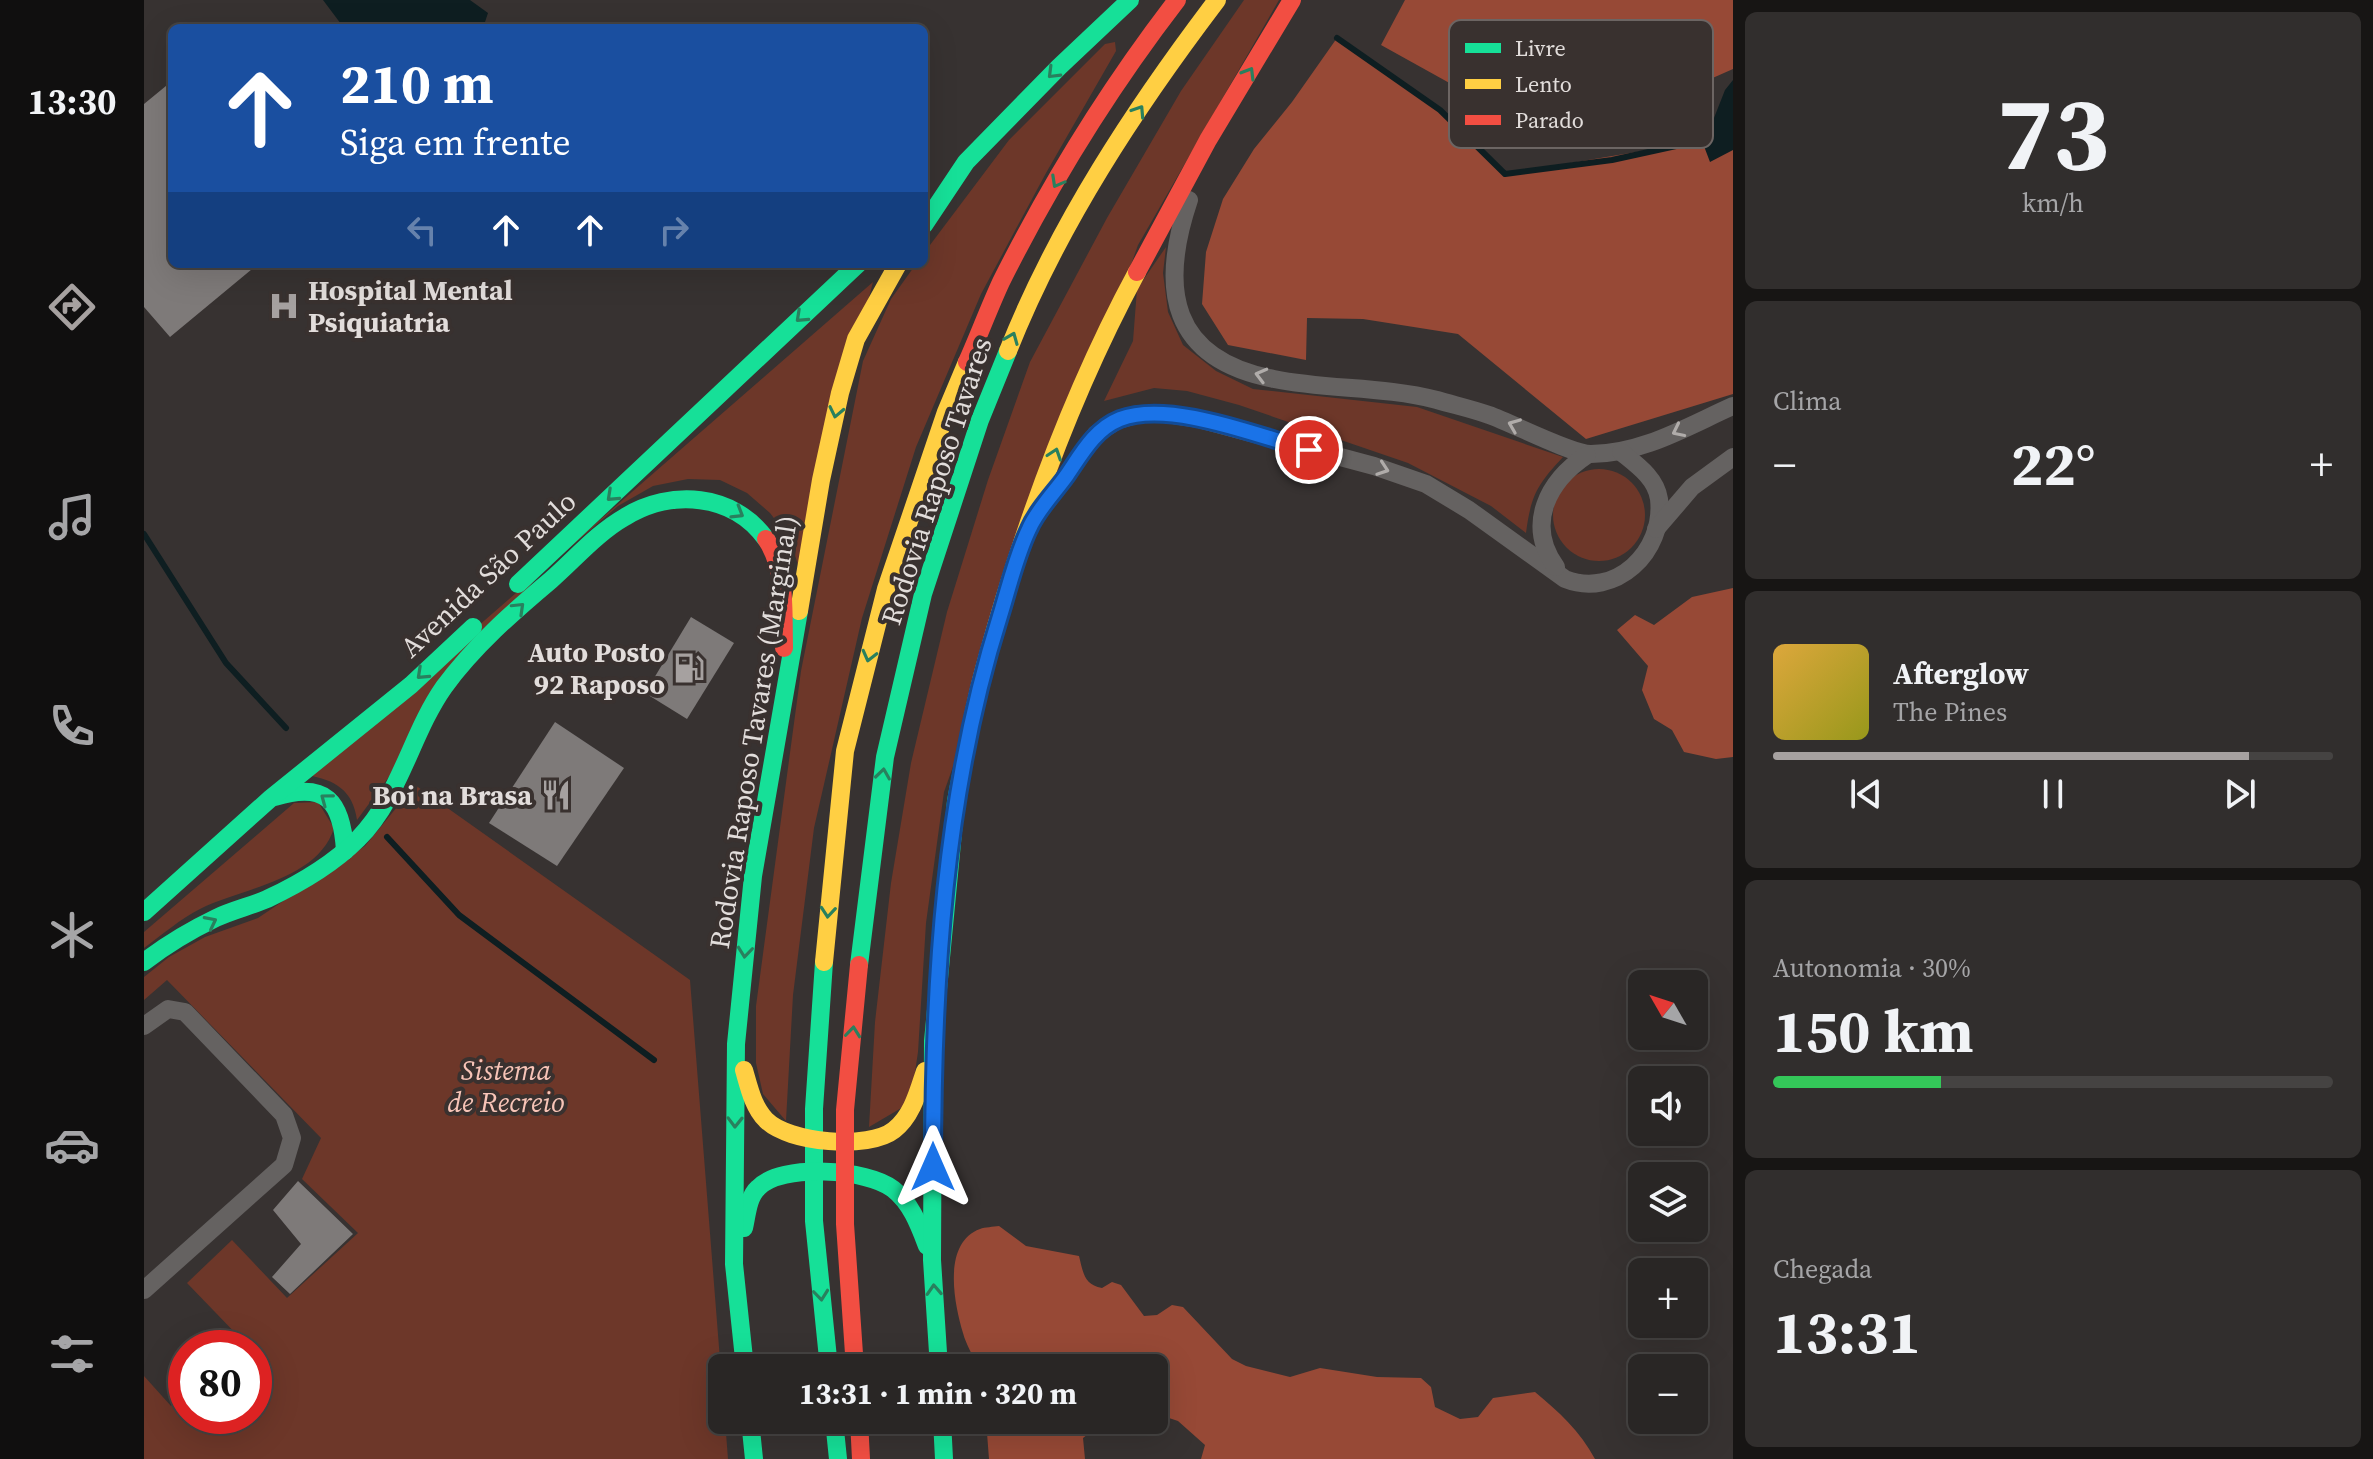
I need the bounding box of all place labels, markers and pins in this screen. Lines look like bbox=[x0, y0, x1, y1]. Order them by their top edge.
place label: Hospital Mental Psiquiatria bbox=[308, 271, 513, 341]
hospital icon: Hospital Mental Psiquiatria bbox=[267, 289, 301, 323]
pin bbox=[1275, 416, 1343, 484]
place label: Auto Posto 92 Raposo bbox=[527, 633, 665, 703]
fuel station icon: Auto Posto 92 Raposo bbox=[672, 651, 706, 685]
place label: Boi na Brasa bbox=[372, 776, 532, 814]
restaurant icon: Boi na Brasa bbox=[539, 778, 573, 812]

